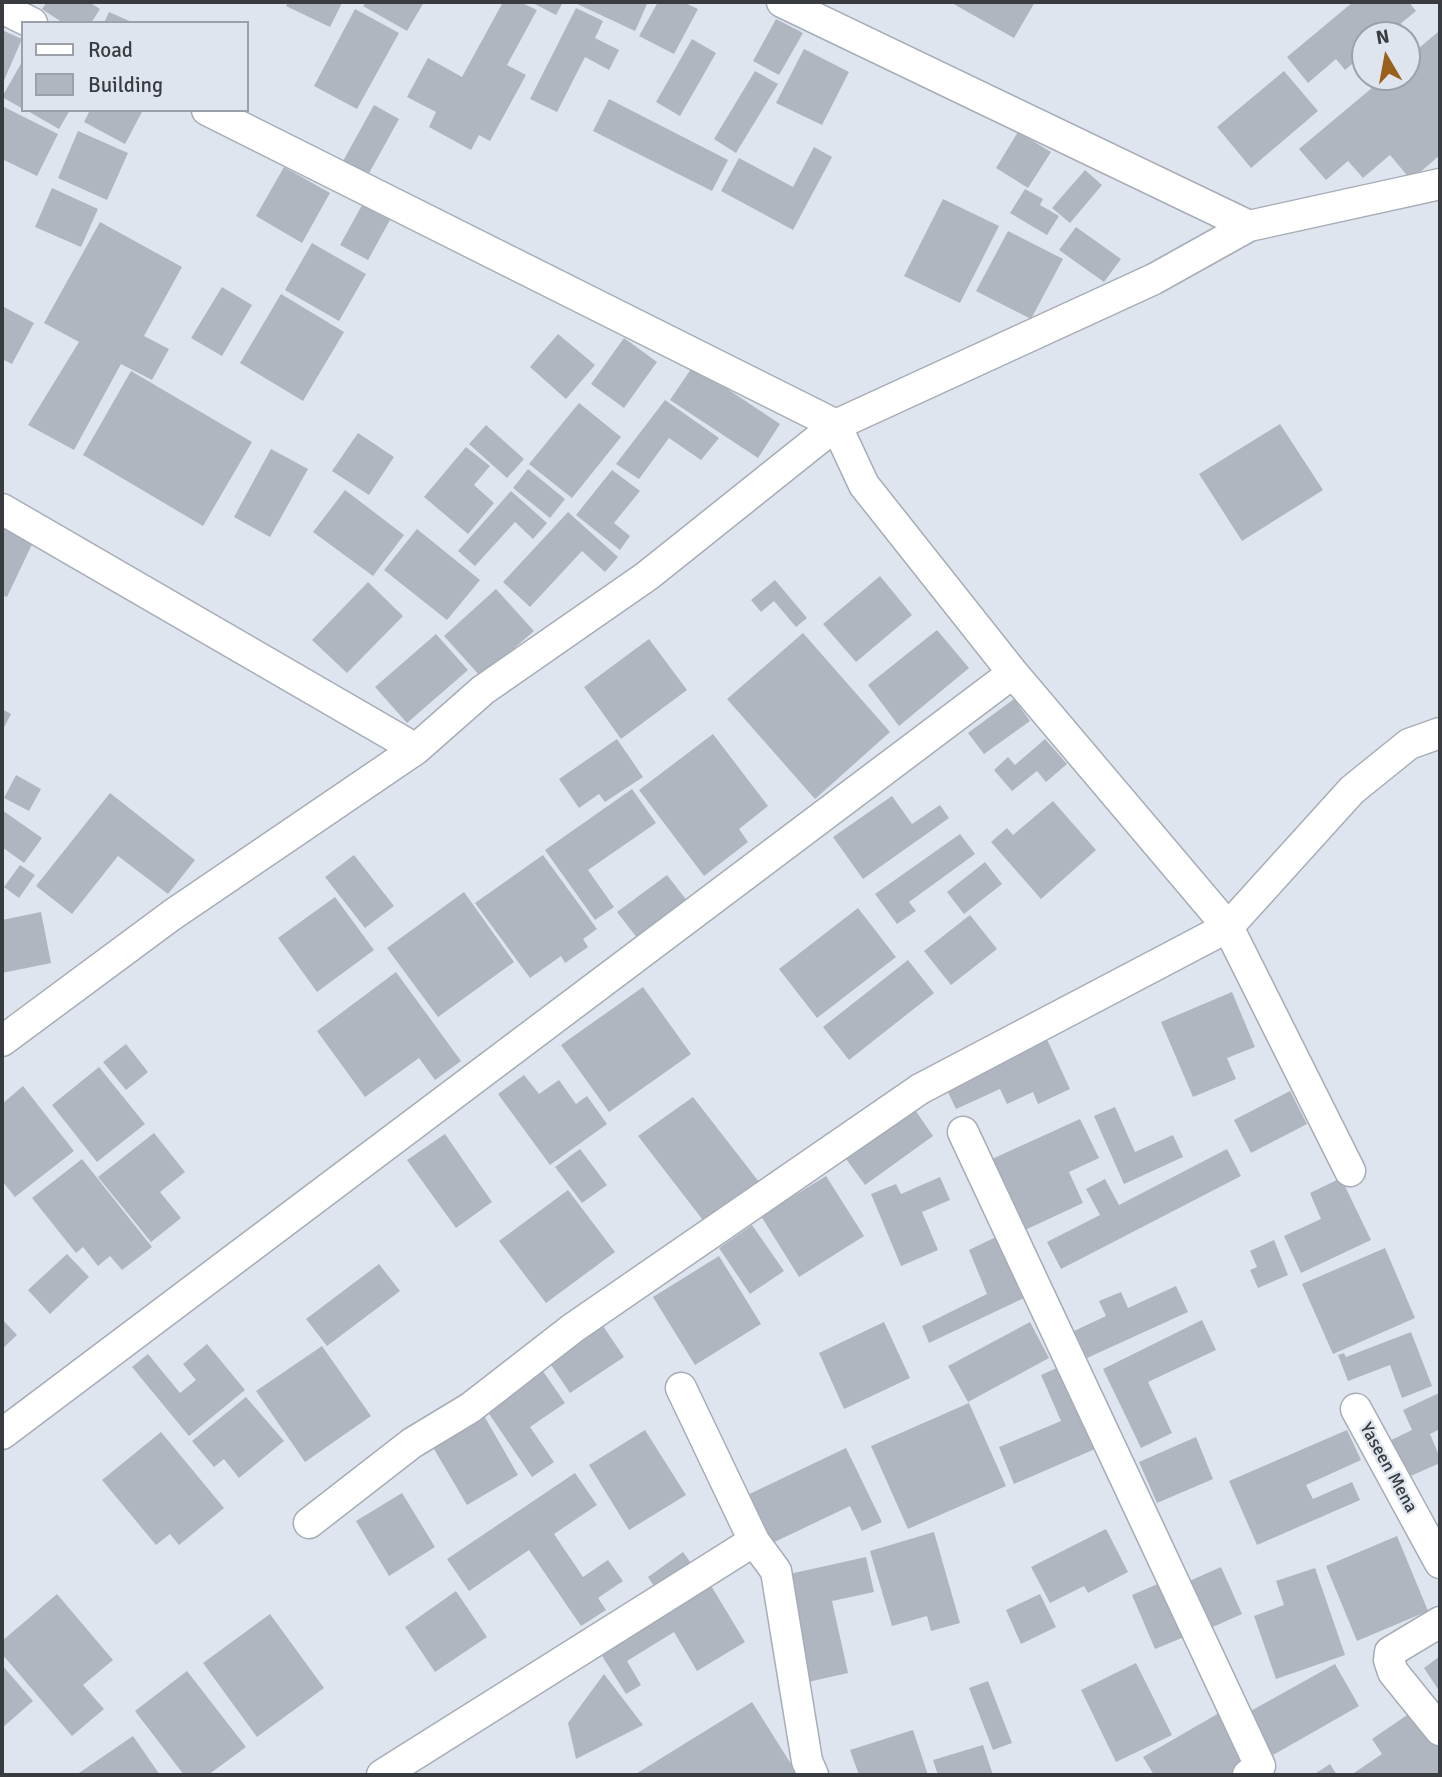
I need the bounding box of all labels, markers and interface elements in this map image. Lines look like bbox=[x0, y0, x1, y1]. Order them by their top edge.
legend bbox=[21, 21, 248, 112]
north arrow bbox=[1351, 21, 1421, 91]
text: N bbox=[1374, 24, 1391, 50]
text: Road bbox=[88, 37, 133, 63]
text: Building bbox=[88, 72, 163, 98]
street label: Yaseen Mena bbox=[1354, 1419, 1422, 1517]

